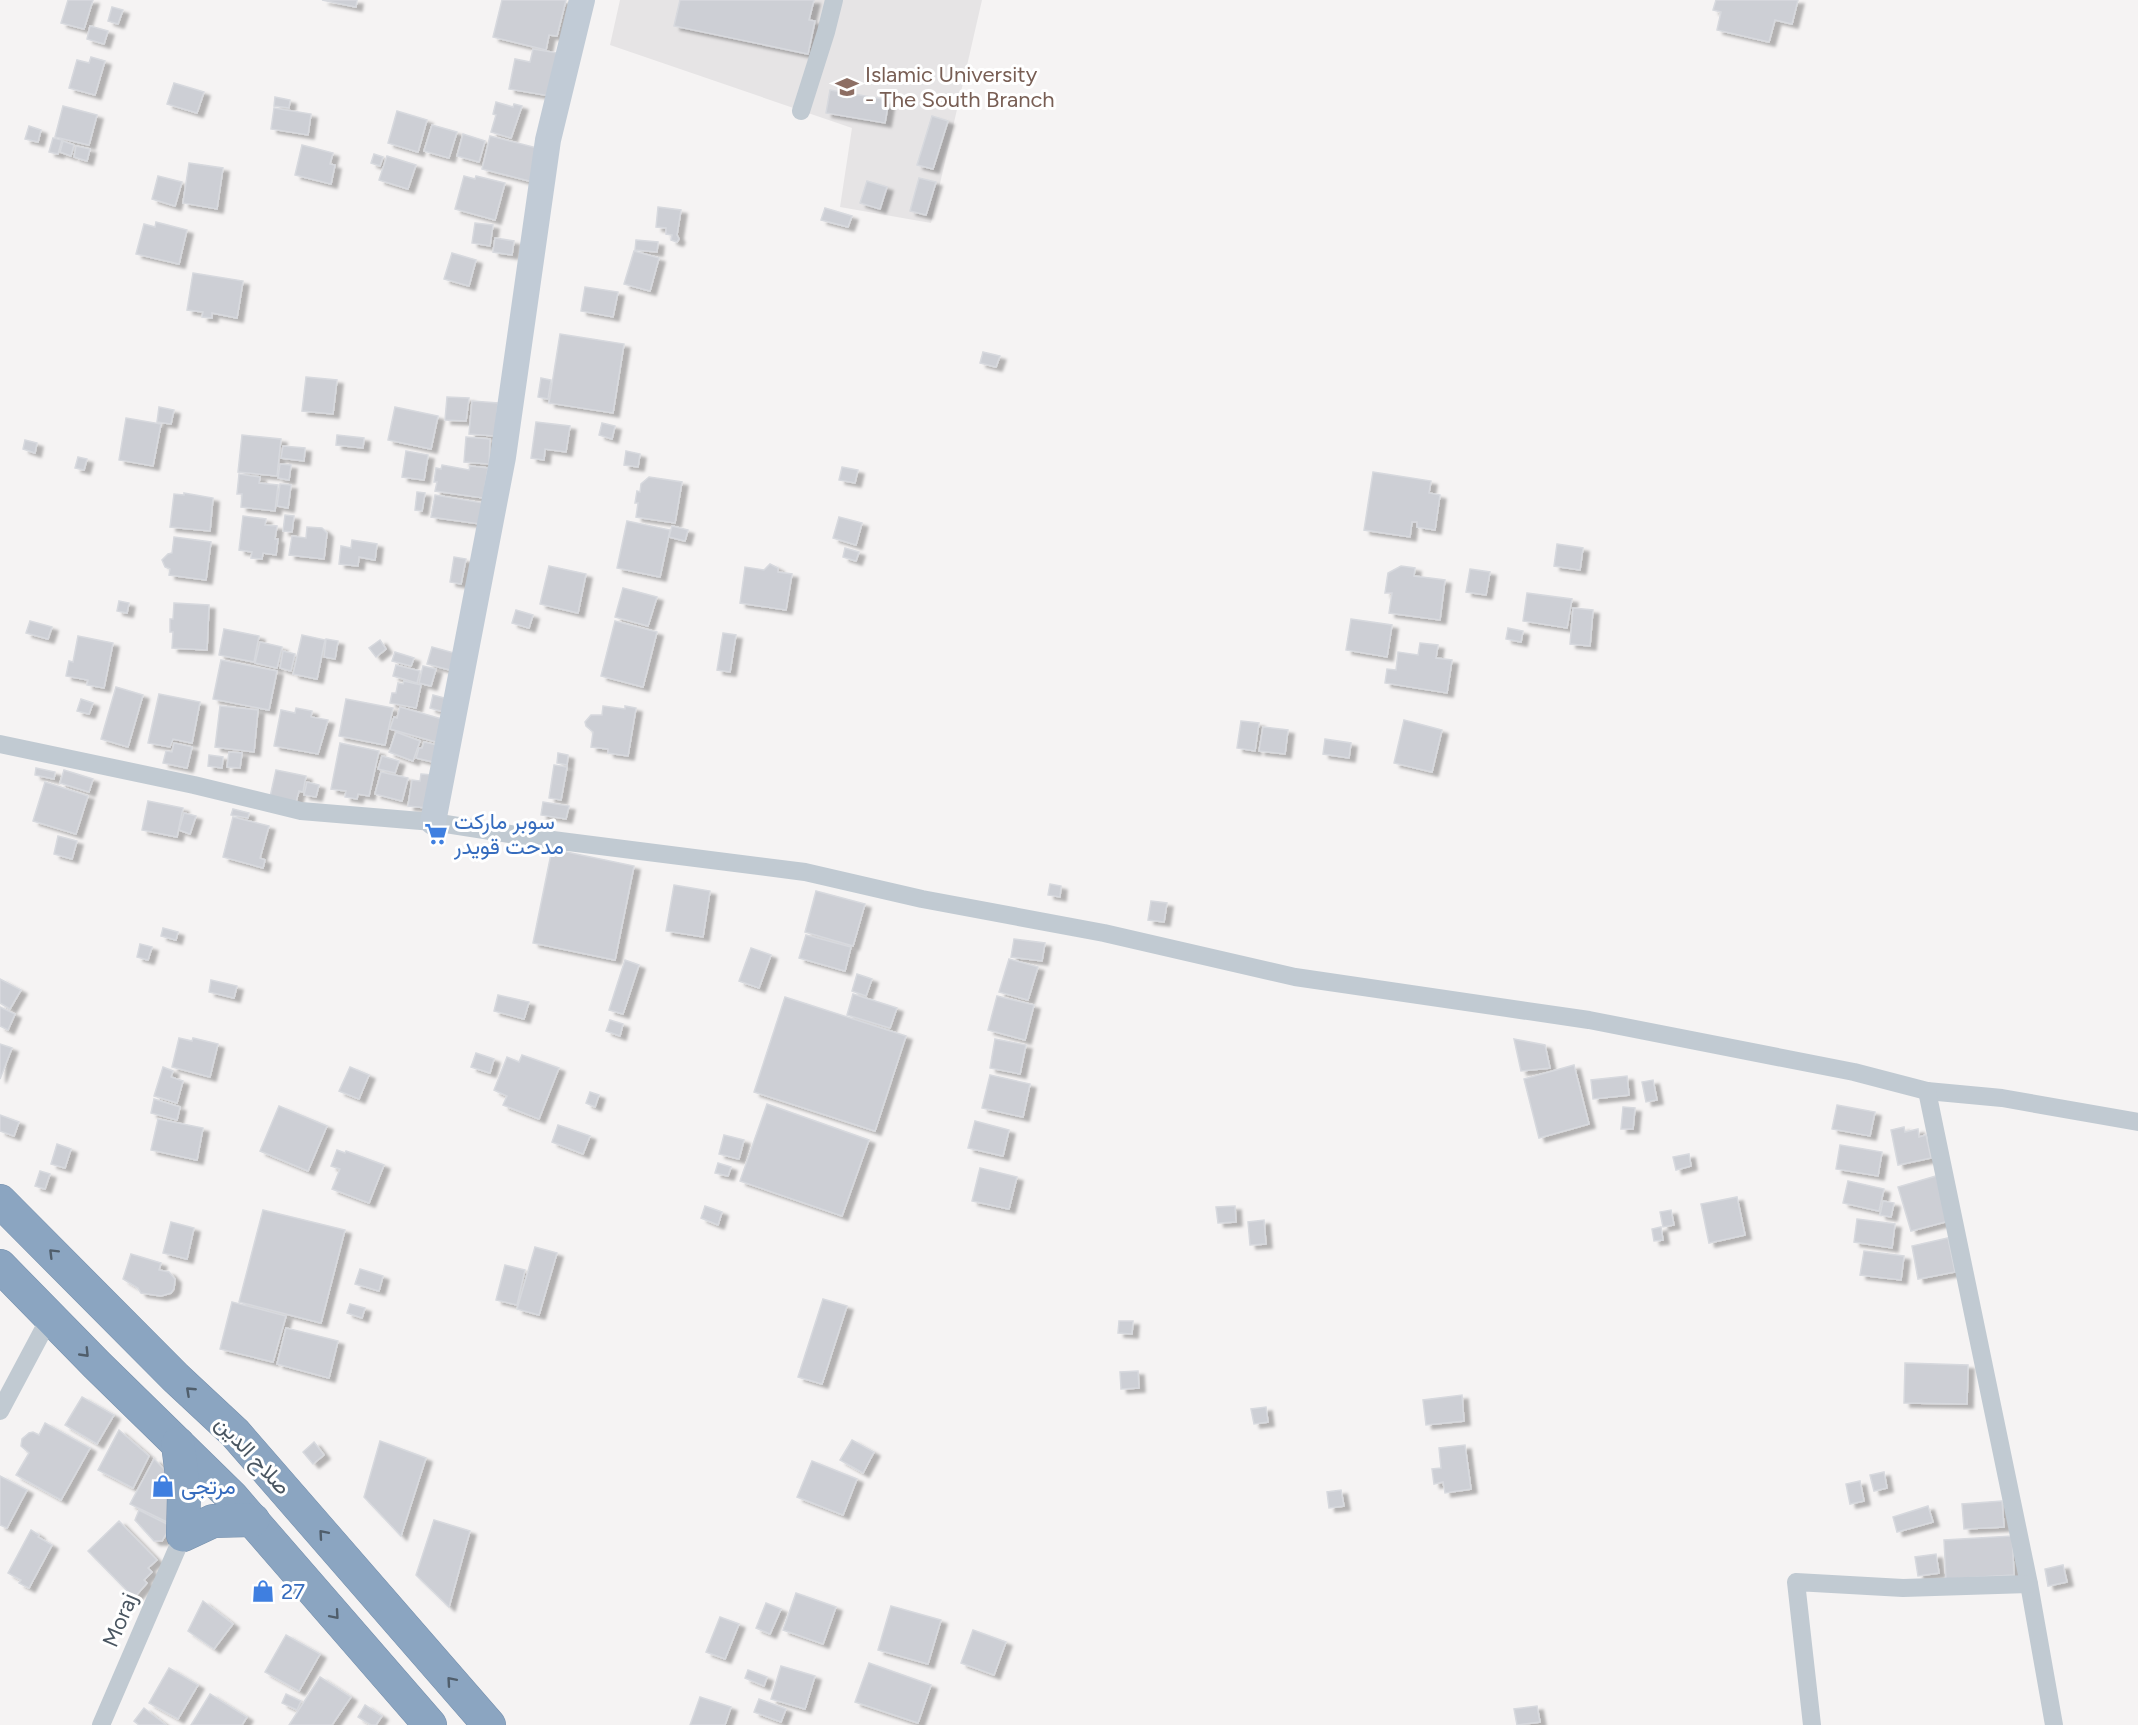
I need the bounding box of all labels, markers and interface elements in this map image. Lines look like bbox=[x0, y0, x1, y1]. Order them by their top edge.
place label: Islamic University - The South Branch bbox=[865, 61, 1055, 113]
school or university icon: Islamic University - The South Branch bbox=[834, 74, 860, 100]
place label: سوبر ماركت مدحت قويدر bbox=[453, 808, 564, 860]
supermarket icon: سوبر ماركت مدحت قويدر bbox=[423, 821, 449, 847]
one-way arrow bbox=[49, 1249, 59, 1260]
one-way arrow bbox=[78, 1346, 89, 1356]
one-way arrow bbox=[187, 1387, 197, 1398]
street label: صلاح الدين bbox=[209, 1410, 296, 1501]
shop icon: مرتجى bbox=[150, 1473, 176, 1499]
place label: مرتجى bbox=[181, 1473, 236, 1500]
one-way arrow bbox=[319, 1530, 330, 1541]
shop icon: 27 bbox=[250, 1578, 276, 1604]
place label: 27 bbox=[281, 1578, 305, 1605]
street label: Moraj bbox=[97, 1589, 143, 1651]
one-way arrow bbox=[328, 1608, 339, 1619]
one-way arrow bbox=[447, 1677, 458, 1688]

